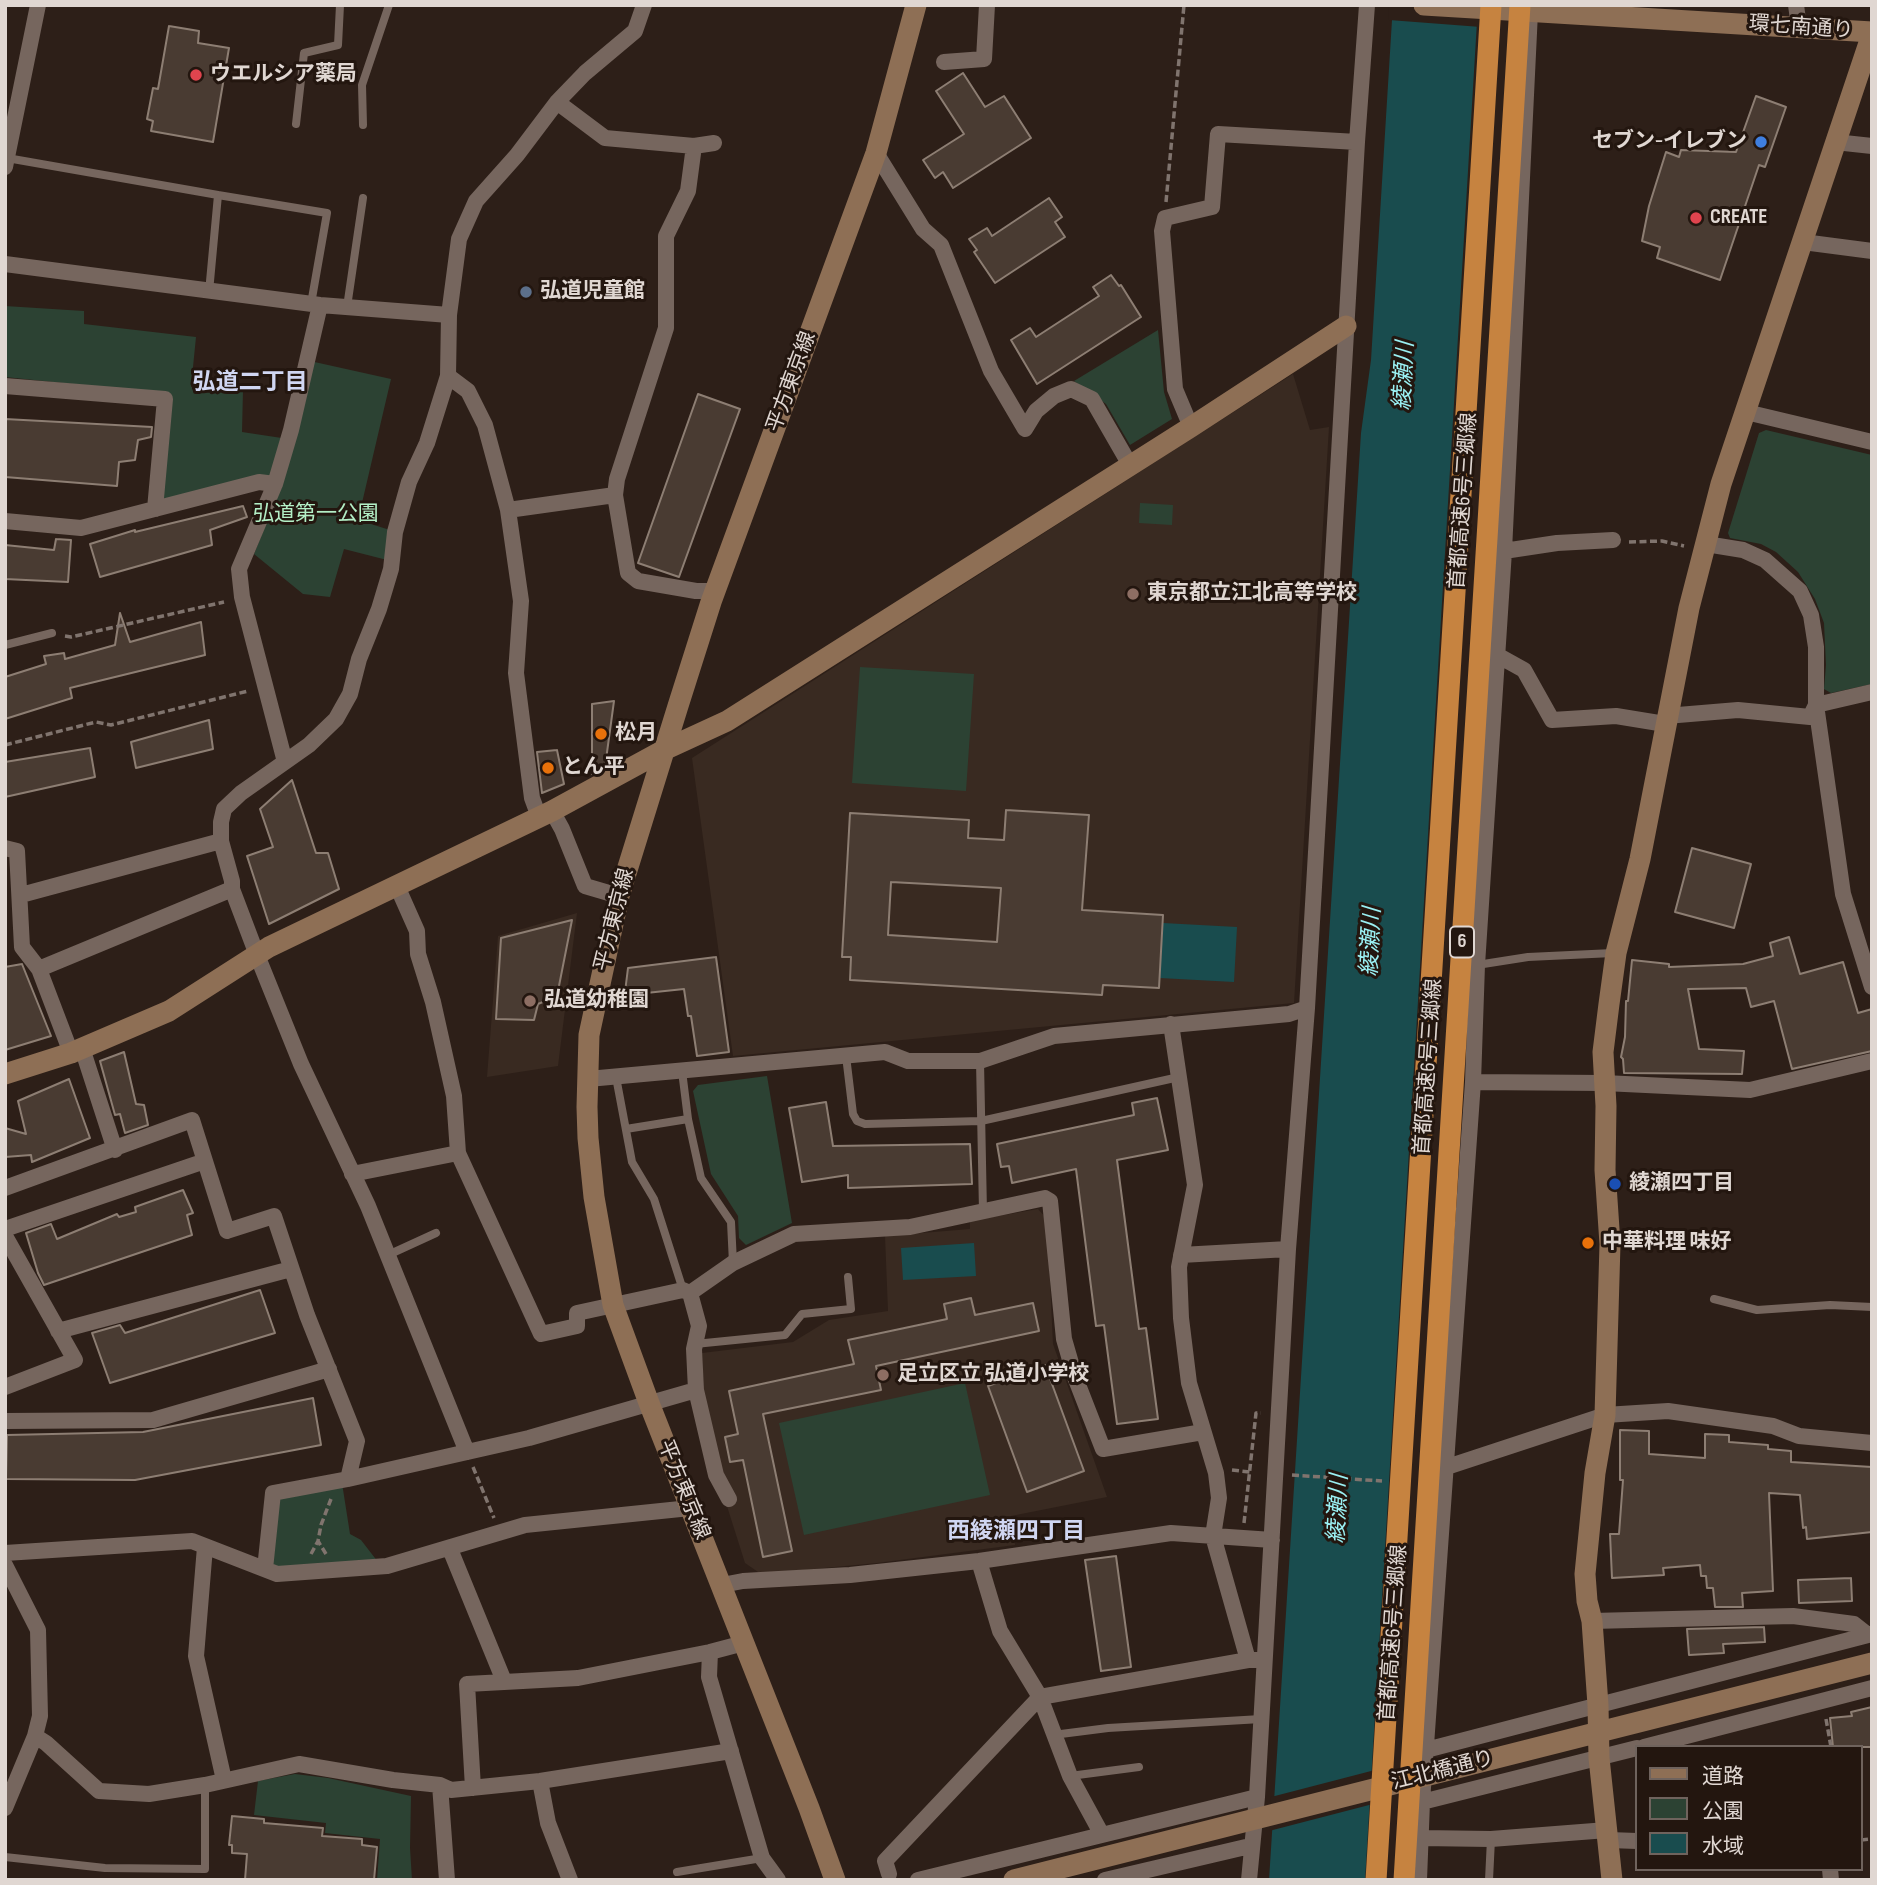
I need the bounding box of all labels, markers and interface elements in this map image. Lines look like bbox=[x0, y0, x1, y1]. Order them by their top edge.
street label: 環七南通り bbox=[1748, 12, 1854, 44]
place label: ウエルシア薬局 bbox=[210, 62, 357, 88]
marker: ウエルシア薬局 bbox=[188, 67, 204, 83]
place label: セブン-イレブン bbox=[1592, 129, 1747, 155]
marker: セブン-イレブン bbox=[1753, 134, 1769, 150]
place label: CREATE bbox=[1710, 205, 1767, 231]
marker: CREATE bbox=[1688, 210, 1704, 226]
place label: 弘道児童館 bbox=[540, 279, 645, 305]
marker: 弘道児童館 bbox=[518, 284, 534, 300]
street label: 平方東京線 bbox=[762, 328, 822, 436]
water label: 綾瀬川 bbox=[1389, 341, 1421, 411]
district label: 弘道二丁目 bbox=[193, 369, 307, 397]
street label: 首都高速6号三郷線 bbox=[1445, 412, 1483, 590]
park label: 弘道第一公園 bbox=[253, 502, 379, 528]
place label: 東京都立江北高等学校 bbox=[1147, 581, 1357, 607]
marker: 東京都立江北高等学校 bbox=[1125, 586, 1141, 602]
place label: 松月 bbox=[615, 721, 657, 747]
marker: 松月 bbox=[593, 726, 609, 742]
place label: とん平 bbox=[562, 755, 625, 781]
marker: とん平 bbox=[540, 760, 556, 776]
street label: 平方東京線 bbox=[590, 866, 640, 974]
water label: 綾瀬川 bbox=[1356, 907, 1388, 977]
road number: 6 bbox=[1450, 926, 1474, 958]
street label: 首都高速6号三郷線 bbox=[1410, 978, 1448, 1156]
place label: 弘道幼稚園 bbox=[544, 988, 649, 1014]
marker: 弘道幼稚園 bbox=[522, 993, 538, 1009]
place label: 綾瀬四丁目 bbox=[1629, 1171, 1734, 1197]
marker: 綾瀬四丁目 bbox=[1607, 1176, 1623, 1192]
place label: 中華料理 味好 bbox=[1602, 1230, 1731, 1256]
marker: 中華料理 味好 bbox=[1580, 1235, 1596, 1251]
place label: 足立区立 弘道小学校 bbox=[897, 1362, 1089, 1388]
marker: 足立区立 弘道小学校 bbox=[875, 1367, 891, 1383]
street label: 平方東京線 bbox=[652, 1437, 714, 1543]
water label: 綾瀬川 bbox=[1323, 1474, 1355, 1544]
district label: 西綾瀬四丁目 bbox=[947, 1518, 1085, 1546]
street label: 首都高速6号三郷線 bbox=[1375, 1544, 1413, 1722]
legend bbox=[1636, 1745, 1863, 1871]
street label: 江北橋通り bbox=[1389, 1746, 1497, 1796]
text: 道路 bbox=[1702, 1764, 1744, 1789]
text: 公園 bbox=[1702, 1799, 1744, 1824]
text: 水域 bbox=[1702, 1834, 1744, 1859]

